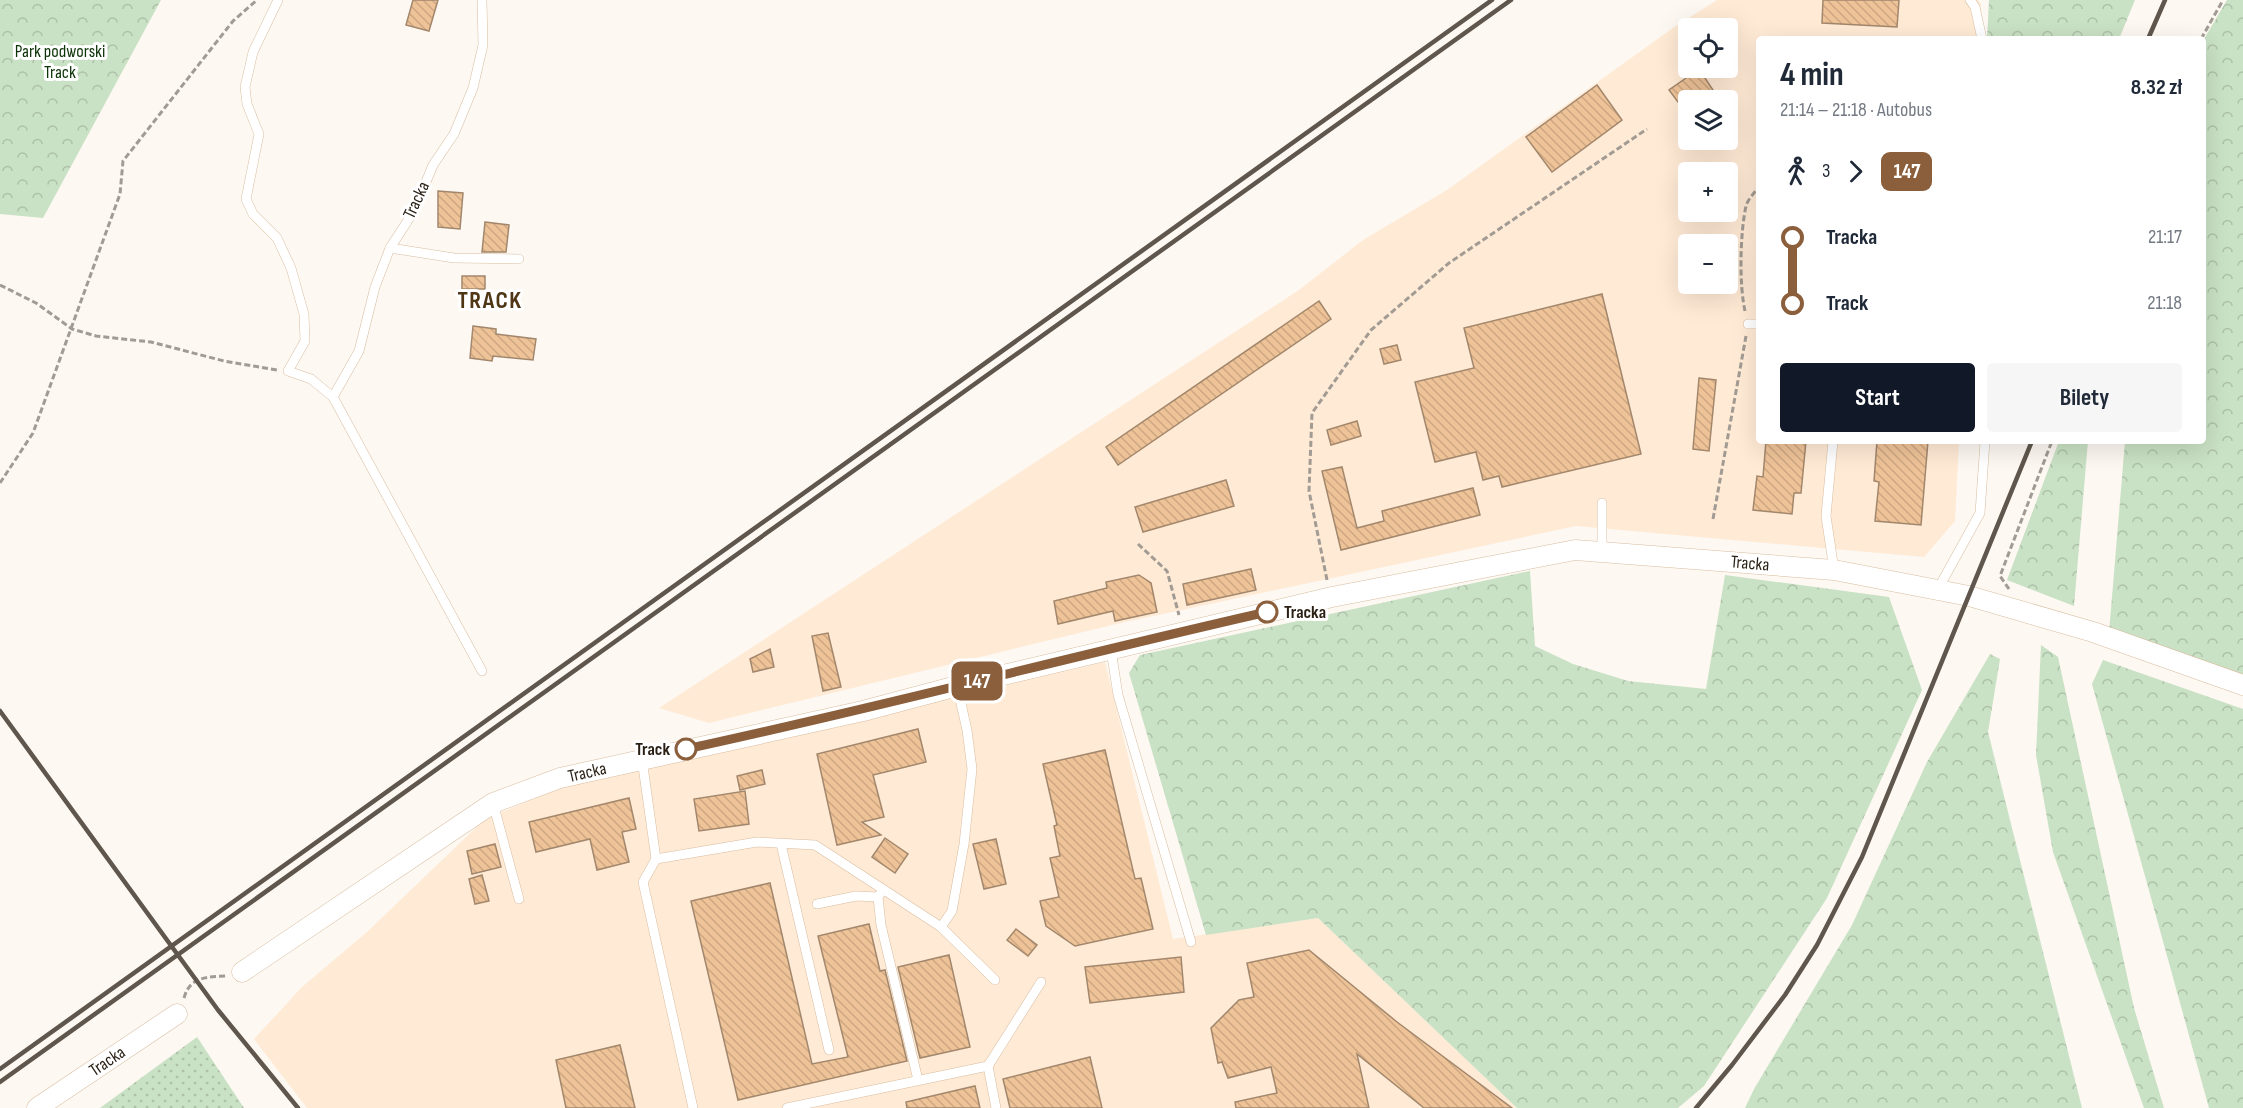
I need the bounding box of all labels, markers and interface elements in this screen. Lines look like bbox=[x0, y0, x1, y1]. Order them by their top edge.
map controls bbox=[1678, 18, 1738, 294]
button: locate bbox=[1678, 18, 1738, 78]
park label: Park podworski Track bbox=[15, 41, 105, 83]
text: 4 min bbox=[1780, 55, 1844, 95]
text: 8.32 zł bbox=[2131, 74, 2182, 101]
button: layers bbox=[1678, 90, 1738, 150]
text: 21:14 – 21:18 · Autobus bbox=[1780, 98, 1932, 122]
icon: walk bbox=[1780, 155, 1813, 188]
icon: forward bbox=[1839, 155, 1872, 188]
text: 3 bbox=[1822, 159, 1830, 183]
text: 147 bbox=[1893, 159, 1920, 184]
button: + bbox=[1678, 162, 1738, 222]
street label: Tracka bbox=[399, 178, 434, 222]
text: Tracka bbox=[1826, 224, 1877, 251]
text: 21:17 bbox=[2148, 225, 2182, 249]
button: − bbox=[1678, 234, 1738, 294]
district label: TRACK bbox=[457, 286, 523, 315]
text: Track bbox=[1826, 290, 1868, 317]
text: 21:18 bbox=[2147, 291, 2182, 315]
button: Start bbox=[1780, 363, 1975, 432]
button: Bilety bbox=[1987, 363, 2182, 432]
street label: Tracka bbox=[1730, 551, 1770, 576]
marker: Tracka bbox=[1256, 601, 1278, 623]
place label: Tracka bbox=[1284, 602, 1326, 623]
line badge: 147 bbox=[942, 662, 1012, 700]
text: 147 bbox=[963, 669, 991, 694]
marker: Track bbox=[675, 738, 697, 760]
place label: Track bbox=[635, 739, 670, 760]
street label: Tracka bbox=[566, 758, 608, 787]
street label: Tracka bbox=[85, 1042, 129, 1081]

